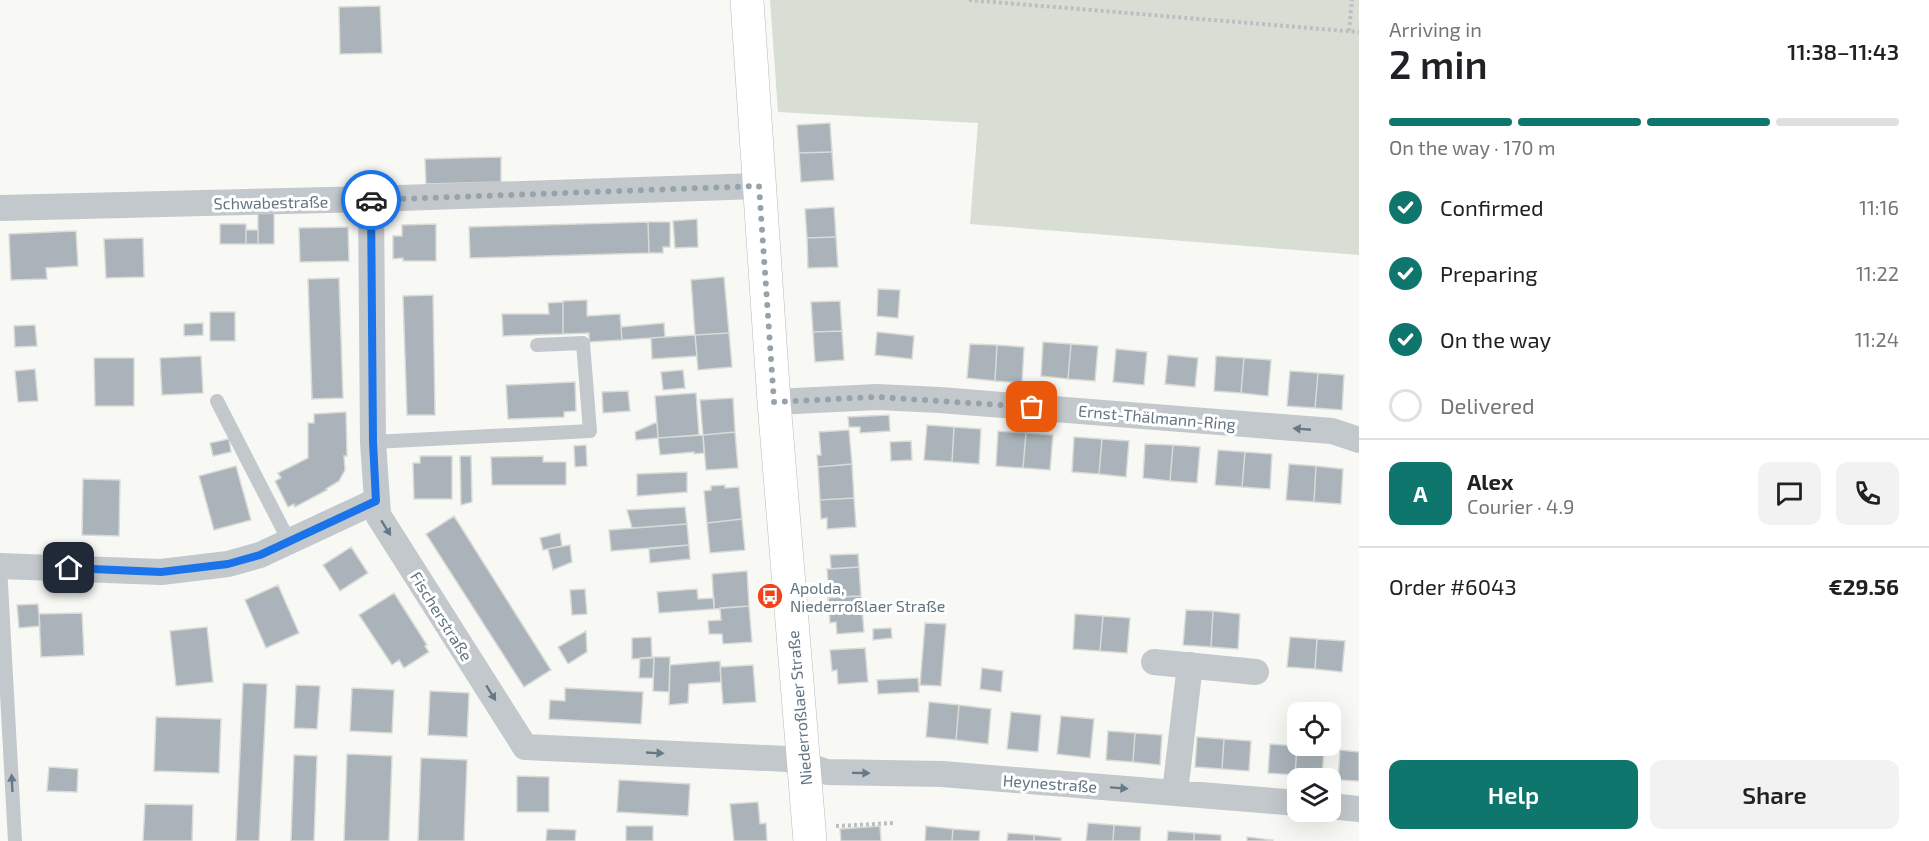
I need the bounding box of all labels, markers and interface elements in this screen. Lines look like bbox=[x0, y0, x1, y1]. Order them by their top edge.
text: Arriving in bbox=[1389, 17, 1482, 41]
text: 11:38–11:43 bbox=[1787, 38, 1899, 64]
text: 2 min bbox=[1389, 40, 1488, 87]
text: On the way · 170 m bbox=[1389, 135, 1556, 159]
courier bbox=[341, 170, 401, 230]
icon: car bbox=[355, 184, 388, 217]
icon: check bbox=[1389, 191, 1422, 224]
street label: Schwabestraße bbox=[214, 192, 328, 212]
text: Confirmed bbox=[1440, 194, 1544, 220]
text: 11:16 bbox=[1859, 195, 1899, 219]
icon: check bbox=[1389, 257, 1422, 290]
text: Preparing bbox=[1440, 260, 1538, 286]
text: 11:22 bbox=[1856, 261, 1899, 285]
icon: check bbox=[1389, 323, 1422, 356]
text: On the way bbox=[1440, 326, 1551, 352]
text: 11:24 bbox=[1855, 327, 1899, 351]
pin bbox=[1006, 381, 1057, 432]
icon: bag bbox=[1015, 390, 1048, 423]
text: Delivered bbox=[1440, 392, 1535, 418]
street label: Ernst-Thälmann-Ring bbox=[1078, 401, 1237, 433]
one-way arrow bbox=[1292, 424, 1311, 434]
button: chat bbox=[1758, 462, 1821, 525]
button: phone bbox=[1836, 462, 1899, 525]
text: Alex bbox=[1467, 468, 1513, 494]
text: A bbox=[1413, 480, 1428, 506]
text: Courier · 4.9 bbox=[1467, 494, 1574, 518]
one-way arrow bbox=[380, 520, 391, 536]
pin bbox=[43, 542, 94, 593]
icon: home bbox=[52, 551, 85, 584]
street label: Fischerstraße bbox=[407, 568, 477, 664]
text: Order #6043 bbox=[1389, 573, 1517, 599]
text: €29.56 bbox=[1829, 573, 1899, 599]
place label: Apolda, Niederroßlaer Straße bbox=[790, 578, 945, 615]
bus stop icon: Apolda, Niederroßlaer Straße bbox=[755, 581, 785, 611]
street label: Niederroßlaer Straße bbox=[783, 630, 815, 786]
one-way arrow bbox=[485, 684, 496, 701]
map controls bbox=[1287, 702, 1341, 822]
button: locate bbox=[1287, 702, 1341, 756]
one-way arrow bbox=[646, 748, 665, 758]
button: Help bbox=[1389, 760, 1638, 829]
button: Share bbox=[1650, 760, 1899, 829]
button: layers bbox=[1287, 768, 1341, 822]
one-way arrow bbox=[852, 769, 871, 778]
street label: Heynestraße bbox=[1002, 770, 1098, 796]
one-way arrow bbox=[7, 773, 16, 792]
one-way arrow bbox=[1109, 783, 1128, 793]

